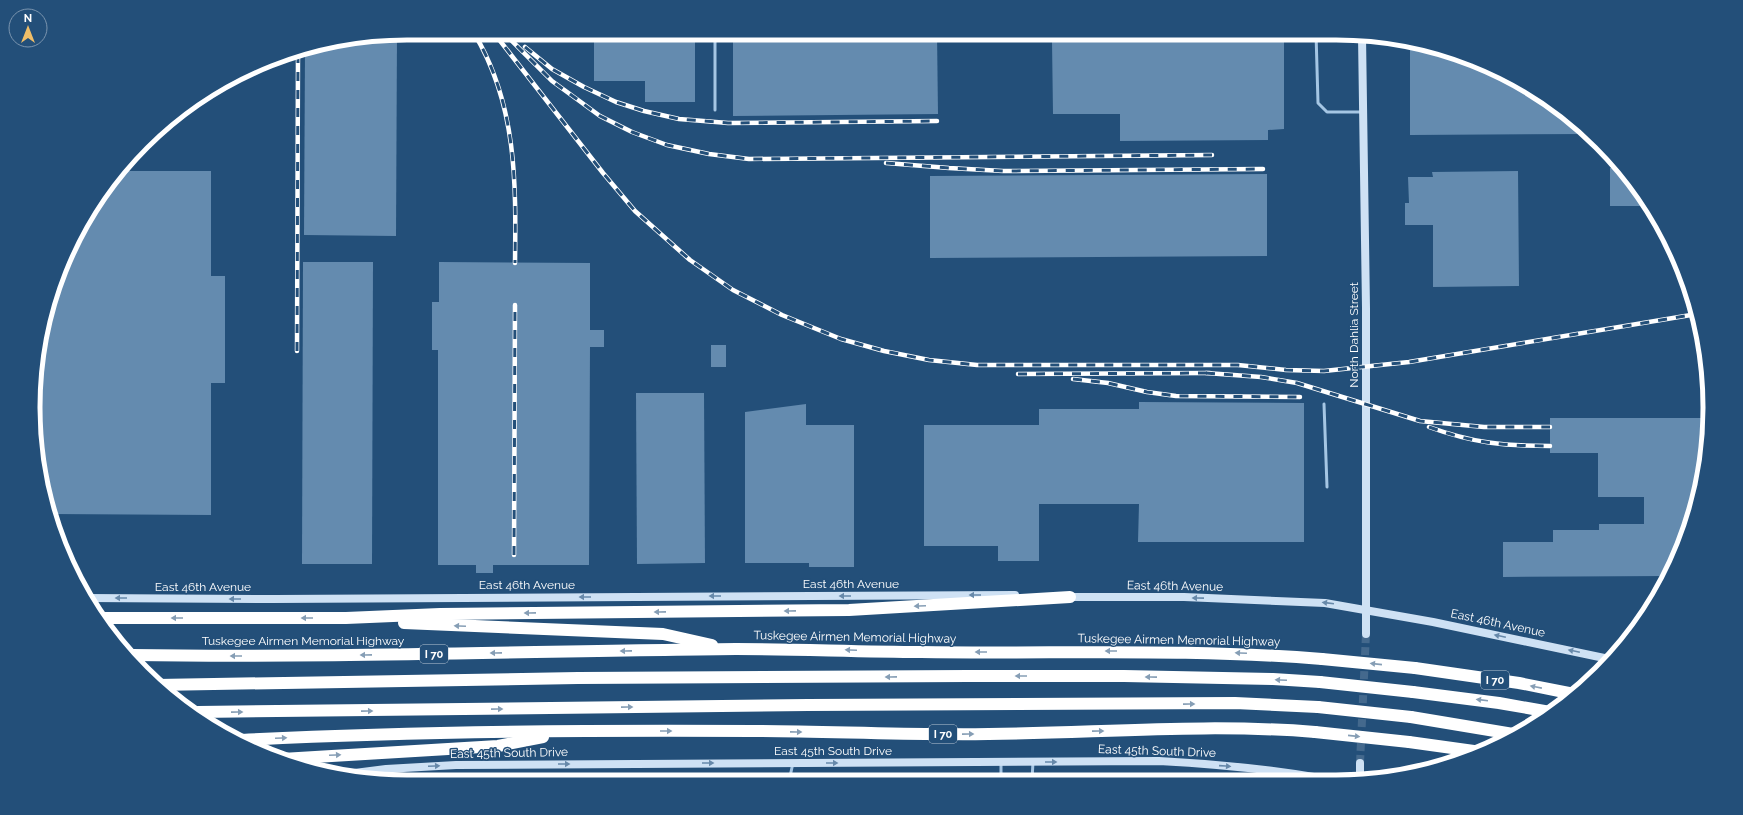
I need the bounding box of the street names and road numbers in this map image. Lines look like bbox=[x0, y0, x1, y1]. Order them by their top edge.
street label: North Dahlia Street bbox=[1347, 282, 1361, 388]
street label: East 46th Avenue bbox=[803, 577, 899, 591]
street label: East 46th Avenue bbox=[479, 578, 575, 592]
street label: East 46th Avenue bbox=[1127, 578, 1223, 594]
street label: East 46th Avenue bbox=[155, 580, 251, 594]
street label: East 46th Avenue bbox=[1449, 606, 1547, 640]
street label: Tuskegee Airmen Memorial Highway bbox=[754, 628, 957, 646]
street label: Tuskegee Airmen Memorial Highway bbox=[1078, 631, 1281, 649]
street label: Tuskegee Airmen Memorial Highway bbox=[202, 634, 405, 648]
road number: I 70 bbox=[420, 645, 448, 663]
road number: I 70 bbox=[1481, 671, 1509, 689]
road number: I 70 bbox=[929, 725, 957, 743]
street label: East 45th South Drive bbox=[1098, 742, 1216, 760]
street label: East 45th South Drive bbox=[774, 744, 892, 758]
street label: East 45th South Drive bbox=[450, 745, 568, 761]

